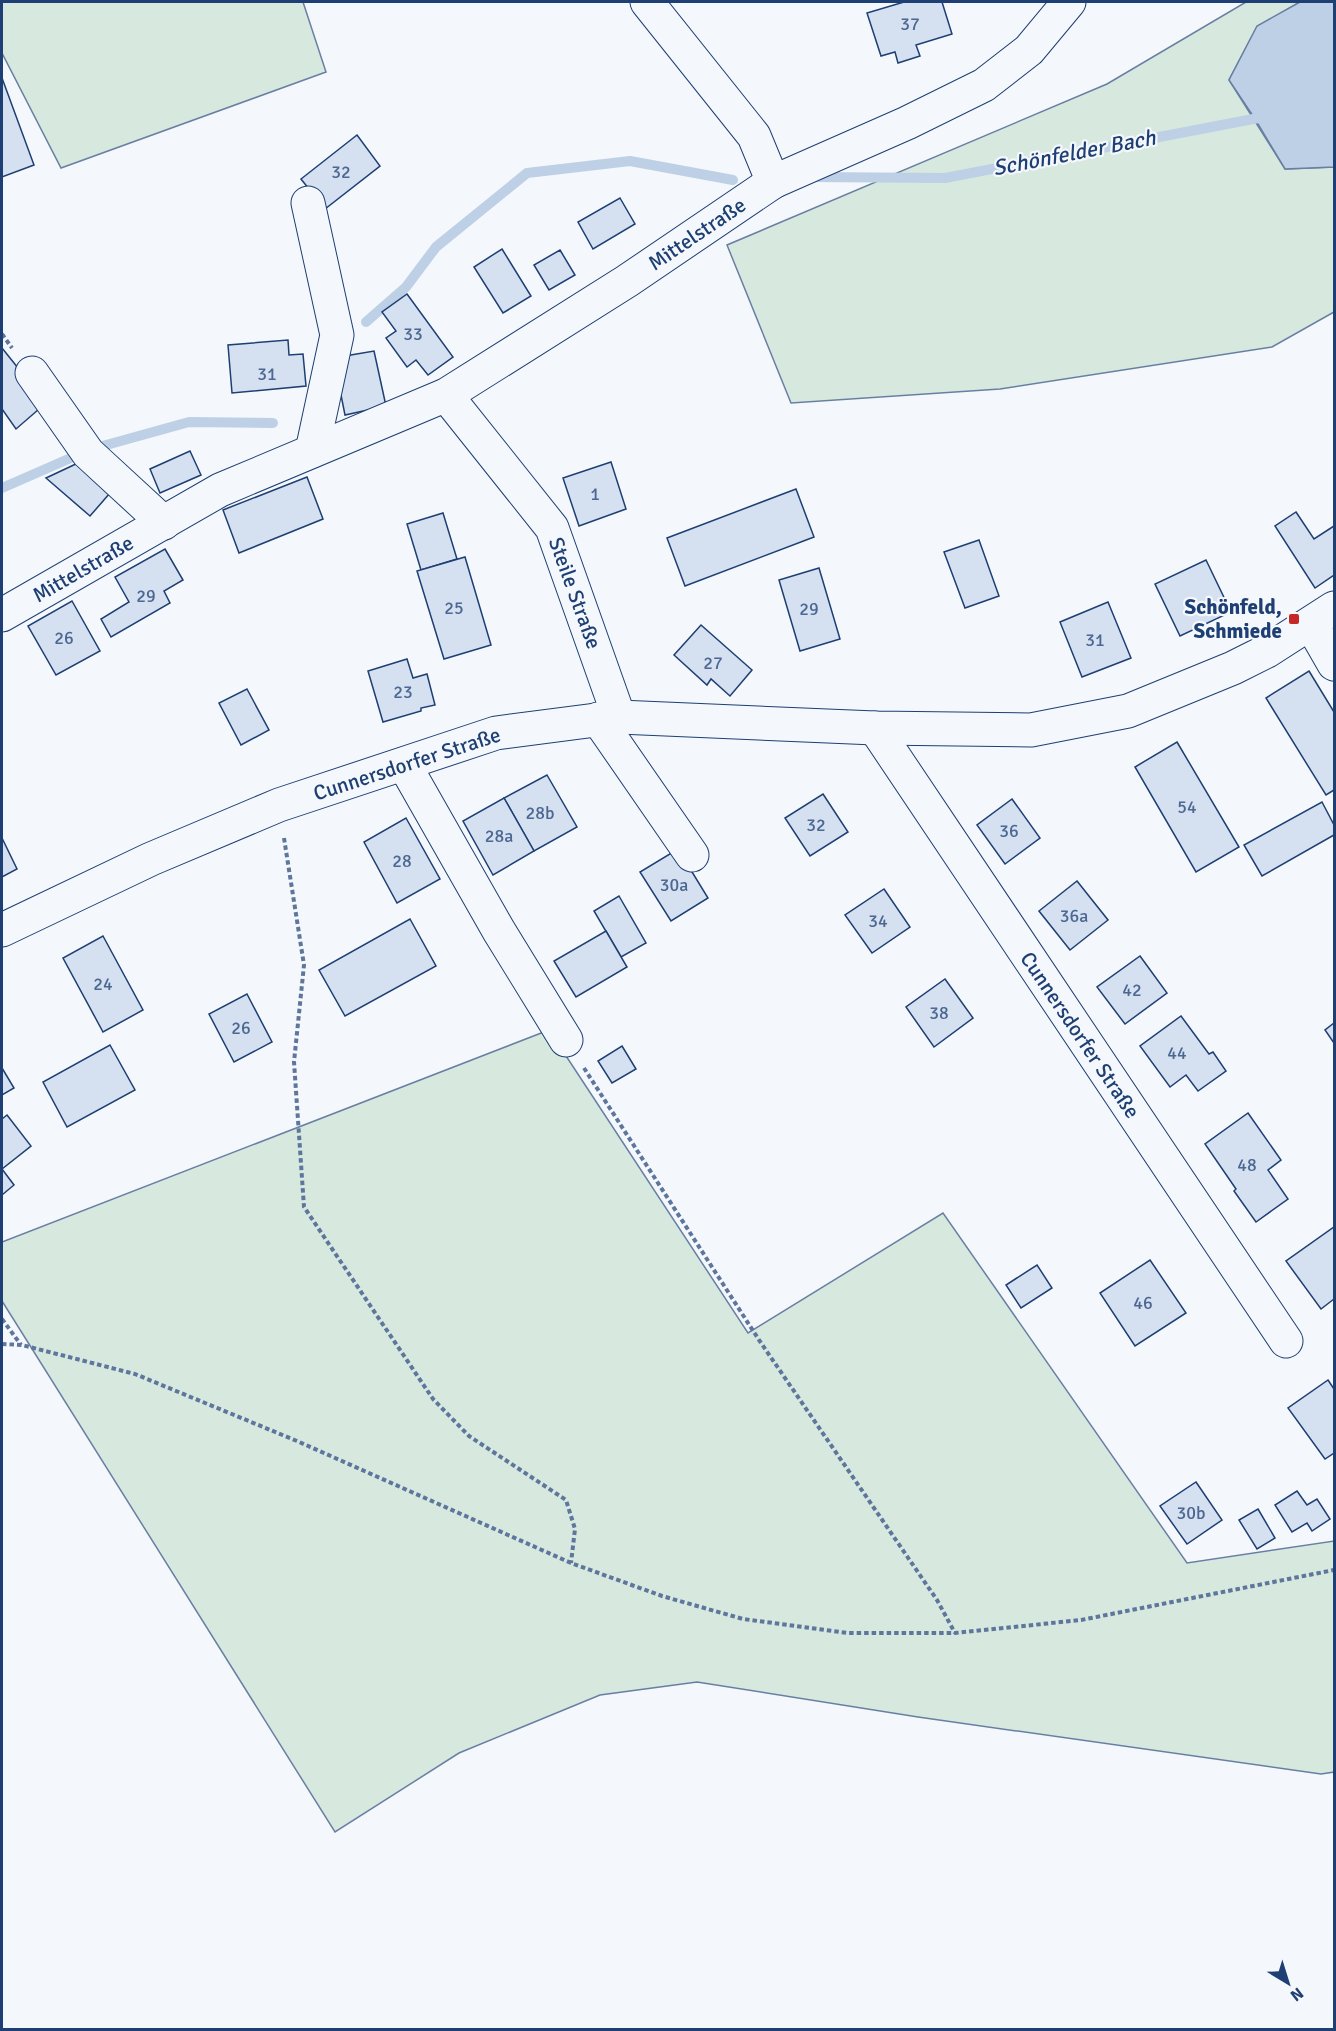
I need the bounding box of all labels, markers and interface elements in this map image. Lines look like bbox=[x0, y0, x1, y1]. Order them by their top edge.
house number: 37 bbox=[900, 13, 920, 35]
water label: Schönfelder Bach bbox=[991, 123, 1159, 181]
house number: 32 bbox=[331, 161, 351, 183]
street label: Mittelstraße bbox=[643, 192, 751, 276]
house number: 33 bbox=[403, 323, 423, 345]
house number: 31 bbox=[257, 363, 277, 385]
house number: 1 bbox=[590, 483, 600, 505]
street label: Mittelstraße bbox=[28, 530, 138, 608]
street label: Steile Straße bbox=[543, 534, 607, 652]
house number: 29 bbox=[136, 585, 156, 607]
place label: Schönfeld, Schmiede bbox=[1185, 594, 1282, 644]
house number: 25 bbox=[444, 597, 464, 619]
house number: 29 bbox=[799, 598, 819, 620]
marker: Schönfeld, Schmiede bbox=[1287, 612, 1301, 626]
house number: 26 bbox=[54, 627, 74, 649]
house number: 31 bbox=[1085, 629, 1105, 651]
house number: 27 bbox=[703, 652, 723, 674]
house number: 23 bbox=[393, 681, 413, 703]
street label: Cunnersdorfer Straße bbox=[310, 721, 504, 807]
house number: 54 bbox=[1177, 796, 1197, 818]
house number: 28b bbox=[526, 802, 554, 824]
house number: 32 bbox=[806, 814, 826, 836]
house number: 36 bbox=[999, 820, 1019, 842]
house number: 28a bbox=[485, 825, 513, 847]
house number: 28 bbox=[392, 850, 412, 872]
house number: 30a bbox=[660, 874, 688, 896]
house number: 36a bbox=[1060, 905, 1088, 927]
house number: 34 bbox=[868, 910, 888, 932]
street label: Cunnersdorfer Straße bbox=[1015, 947, 1145, 1123]
house number: 24 bbox=[93, 973, 113, 995]
house number: 42 bbox=[1122, 979, 1142, 1001]
house number: 38 bbox=[929, 1002, 949, 1024]
house number: 26 bbox=[231, 1017, 251, 1039]
house number: 44 bbox=[1167, 1042, 1187, 1064]
house number: 48 bbox=[1237, 1154, 1257, 1176]
house number: 46 bbox=[1133, 1292, 1153, 1314]
house number: 30b bbox=[1177, 1502, 1205, 1524]
north arrow bbox=[1258, 1953, 1318, 2013]
text: N bbox=[1286, 1983, 1307, 2005]

